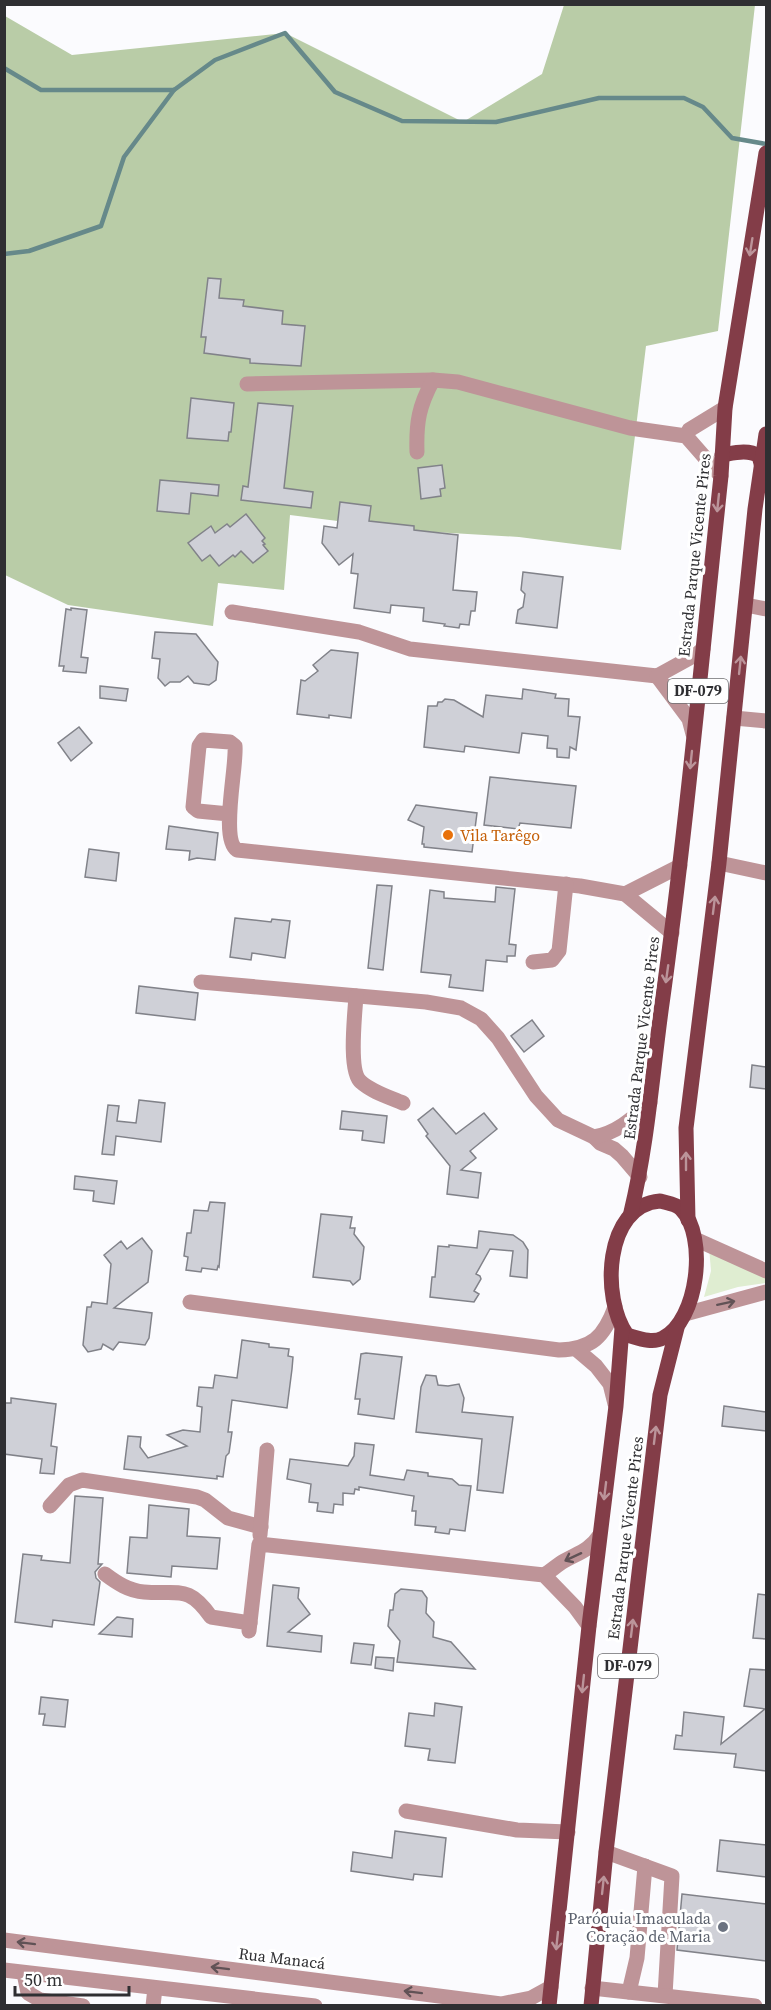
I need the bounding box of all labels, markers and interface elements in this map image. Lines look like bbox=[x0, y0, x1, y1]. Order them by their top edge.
one-way arrow bbox=[746, 237, 757, 257]
street label: Estrada Parque Vicente Pires bbox=[672, 452, 716, 658]
one-way arrow bbox=[712, 493, 723, 512]
one-way arrow bbox=[735, 655, 746, 675]
road number: DF-079 bbox=[668, 679, 728, 703]
one-way arrow bbox=[685, 749, 696, 769]
place label: Vila Tarêgo bbox=[460, 824, 540, 846]
marker: Vila Tarêgo bbox=[441, 828, 455, 842]
one-way arrow bbox=[709, 896, 720, 915]
street label: Estrada Parque Vicente Pires bbox=[618, 935, 664, 1141]
one-way arrow bbox=[661, 964, 672, 984]
one-way arrow bbox=[680, 1152, 692, 1172]
one-way arrow bbox=[716, 1296, 735, 1308]
one-way arrow bbox=[650, 1425, 661, 1445]
street label: Estrada Parque Vicente Pires bbox=[602, 1435, 648, 1641]
one-way arrow bbox=[600, 1480, 611, 1500]
one-way arrow bbox=[564, 1551, 582, 1563]
one-way arrow bbox=[627, 1619, 638, 1639]
road number: DF-079 bbox=[598, 1654, 658, 1678]
one-way arrow bbox=[577, 1674, 588, 1694]
one-way arrow bbox=[598, 1875, 609, 1895]
place label: Paróquia Imaculada Coração de Maria bbox=[568, 1907, 712, 1947]
marker: Paróquia Imaculada Coração de Maria bbox=[716, 1920, 730, 1934]
one-way arrow bbox=[551, 1930, 562, 1950]
one-way arrow bbox=[17, 1937, 37, 1948]
street label: Rua Manacá bbox=[237, 1942, 328, 1974]
scale bar bbox=[15, 1959, 129, 1997]
one-way arrow bbox=[210, 1962, 230, 1973]
text: 50 m bbox=[24, 1967, 62, 1992]
one-way arrow bbox=[404, 1987, 423, 1998]

